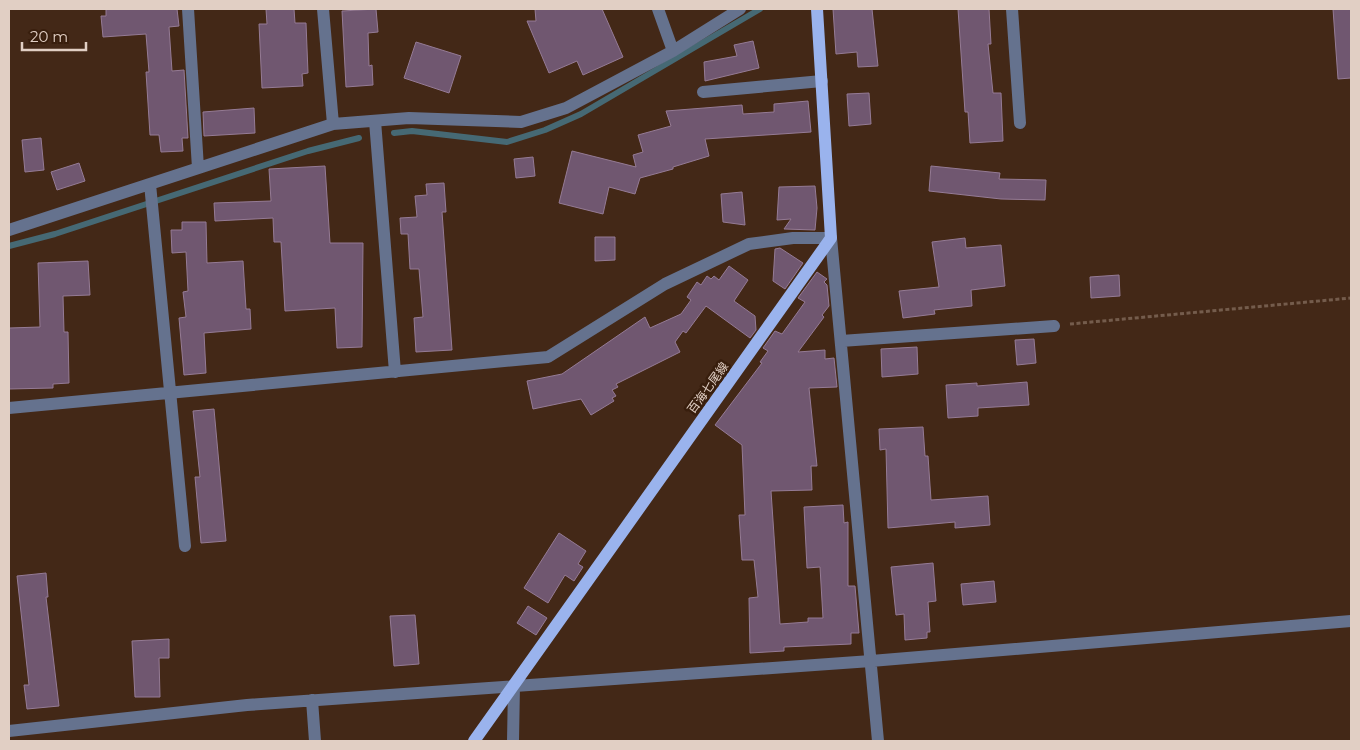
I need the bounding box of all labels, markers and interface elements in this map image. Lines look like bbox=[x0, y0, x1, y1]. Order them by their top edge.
scale bar bbox=[22, 20, 86, 52]
text: 20 m bbox=[30, 27, 68, 46]
street label: 百海七尾線 bbox=[684, 359, 731, 416]

